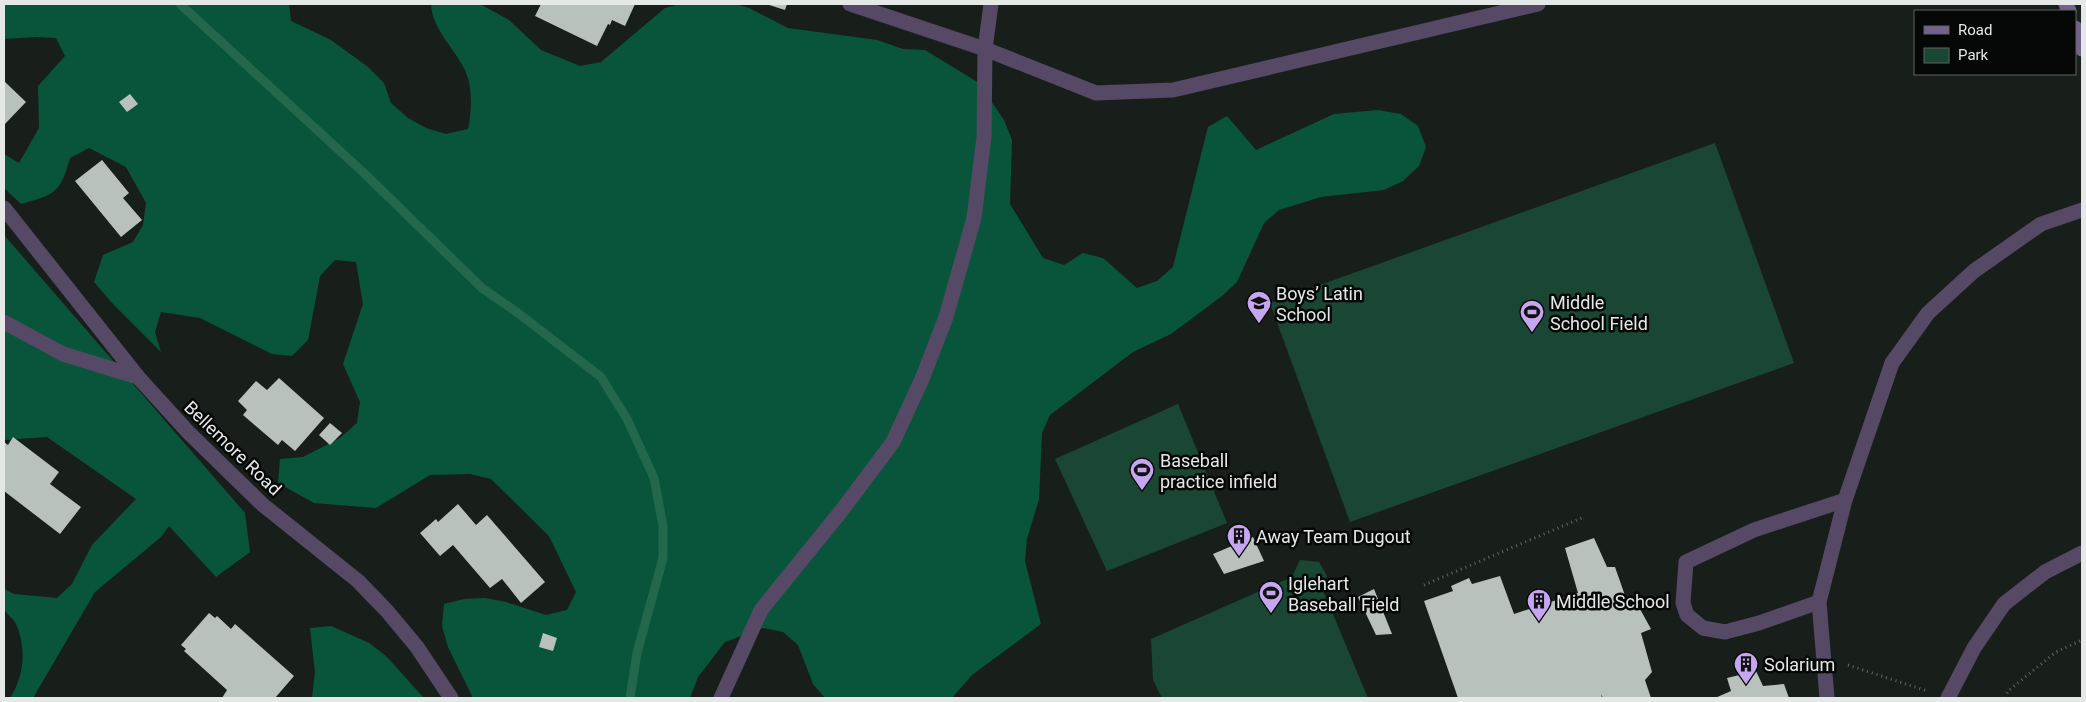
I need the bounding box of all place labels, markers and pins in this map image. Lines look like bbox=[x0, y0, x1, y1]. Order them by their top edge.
place label: Boys’ Latin School bbox=[1276, 283, 1363, 325]
school or university icon: Boys’ Latin School bbox=[1246, 290, 1272, 324]
place label: Middle School Field bbox=[1550, 292, 1648, 334]
sports icon: Middle School Field bbox=[1519, 299, 1545, 333]
place label: Baseball practice infield bbox=[1160, 450, 1277, 492]
sports icon: Baseball practice infield bbox=[1129, 457, 1155, 491]
building icon: Away Team Dugout bbox=[1226, 523, 1252, 557]
place label: Away Team Dugout bbox=[1256, 526, 1411, 547]
place label: Iglehart Baseball Field bbox=[1288, 573, 1399, 615]
sports icon: Iglehart Baseball Field bbox=[1258, 580, 1284, 614]
building icon: Middle School bbox=[1526, 588, 1552, 622]
place label: Middle School bbox=[1556, 591, 1670, 612]
building icon: Solarium bbox=[1733, 651, 1759, 685]
place label: Solarium bbox=[1764, 654, 1835, 675]

